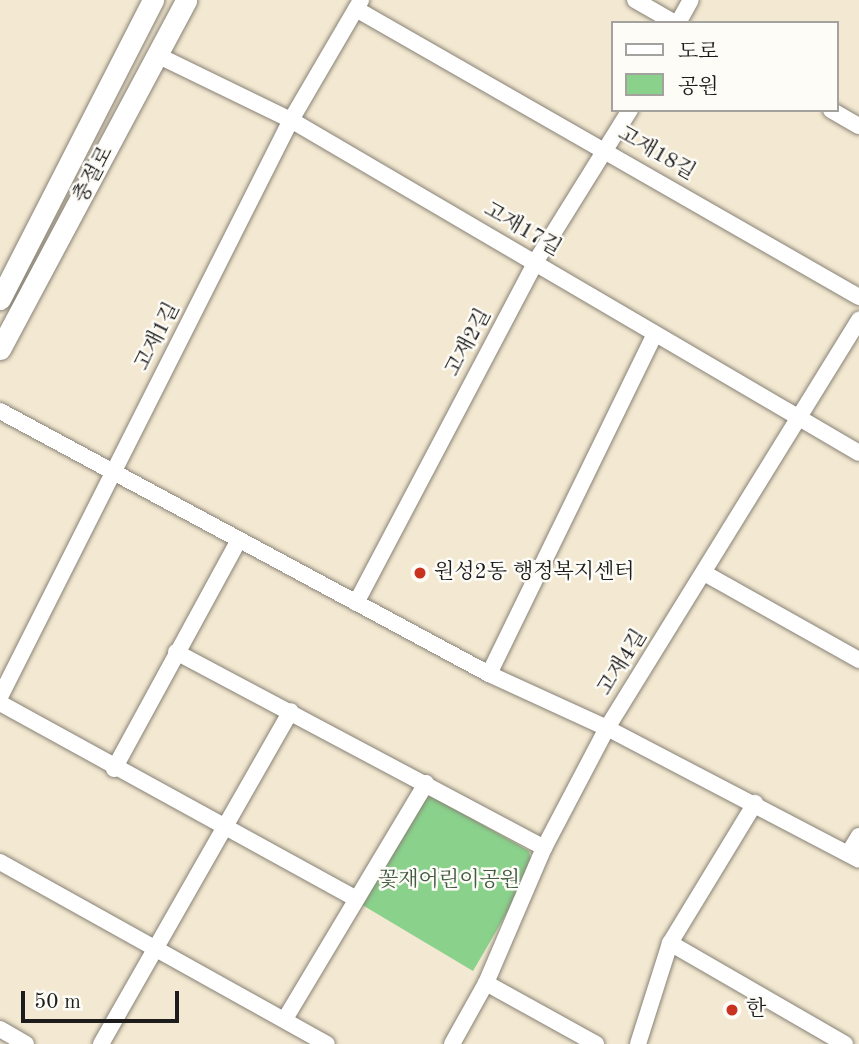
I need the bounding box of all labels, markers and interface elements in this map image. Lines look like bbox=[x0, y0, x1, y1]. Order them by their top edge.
legend bbox=[610, 21, 838, 112]
text: 도로 bbox=[678, 42, 719, 63]
text: 공원 bbox=[678, 77, 719, 98]
street label: 고재18길 bbox=[613, 122, 699, 186]
street label: 충절로 bbox=[69, 142, 119, 208]
street label: 고재17길 bbox=[479, 198, 565, 262]
street label: 고재1길 bbox=[130, 299, 186, 375]
street label: 고재2길 bbox=[441, 305, 497, 381]
place label: 원성2동 행정복지센터 bbox=[434, 560, 635, 586]
marker: 원성2동 행정복지센터 bbox=[412, 565, 428, 581]
street label: 고재4길 bbox=[593, 625, 653, 701]
park label: 꽃재어린이공원 bbox=[378, 868, 520, 894]
scale bar bbox=[24, 978, 182, 1022]
text: 50 m bbox=[34, 992, 81, 1013]
place label: 한 bbox=[746, 997, 766, 1023]
marker: 한 bbox=[724, 1002, 740, 1018]

